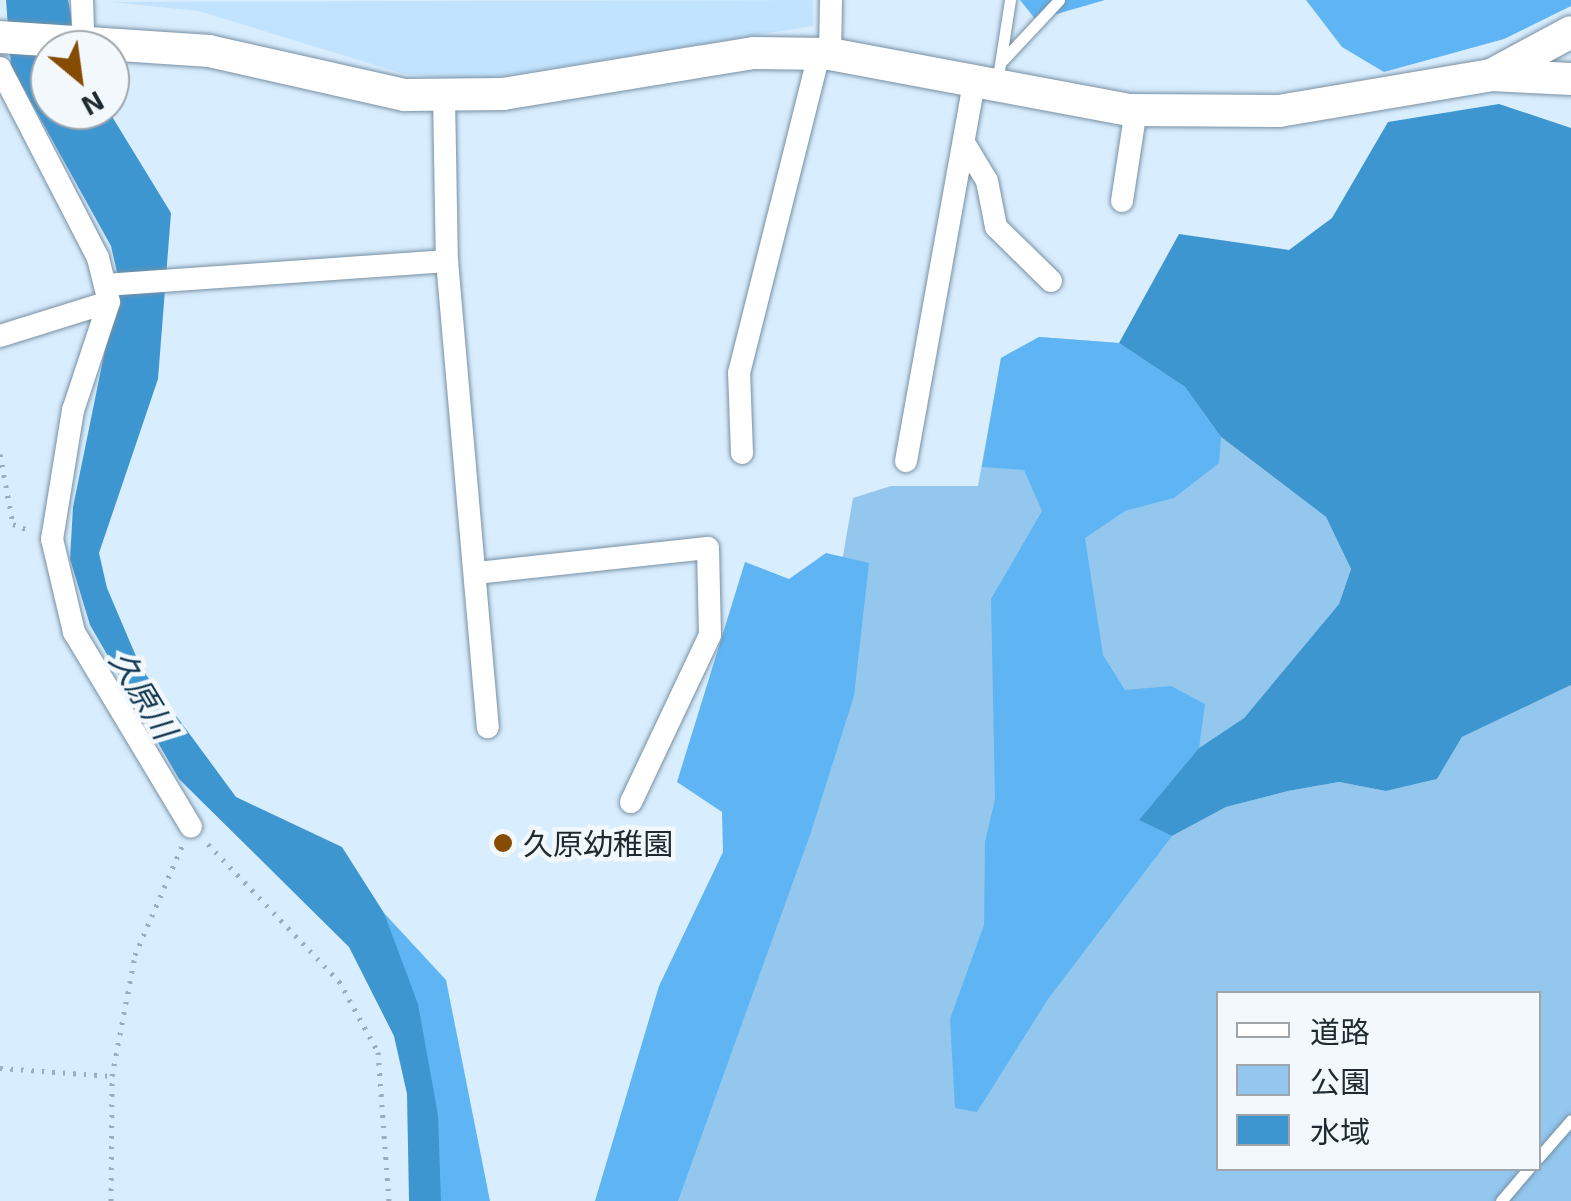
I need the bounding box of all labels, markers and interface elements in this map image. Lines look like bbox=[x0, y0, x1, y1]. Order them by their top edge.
north arrow bbox=[30, 30, 130, 130]
text: N bbox=[76, 85, 111, 124]
water label: 久原川 bbox=[103, 643, 185, 745]
place label: 久原幼稚園 bbox=[523, 825, 673, 861]
marker: 久原幼稚園 bbox=[492, 832, 514, 854]
legend bbox=[1216, 991, 1541, 1171]
text: 道路 bbox=[1310, 1013, 1370, 1049]
text: 公園 bbox=[1310, 1063, 1370, 1099]
text: 水域 bbox=[1310, 1113, 1370, 1149]

